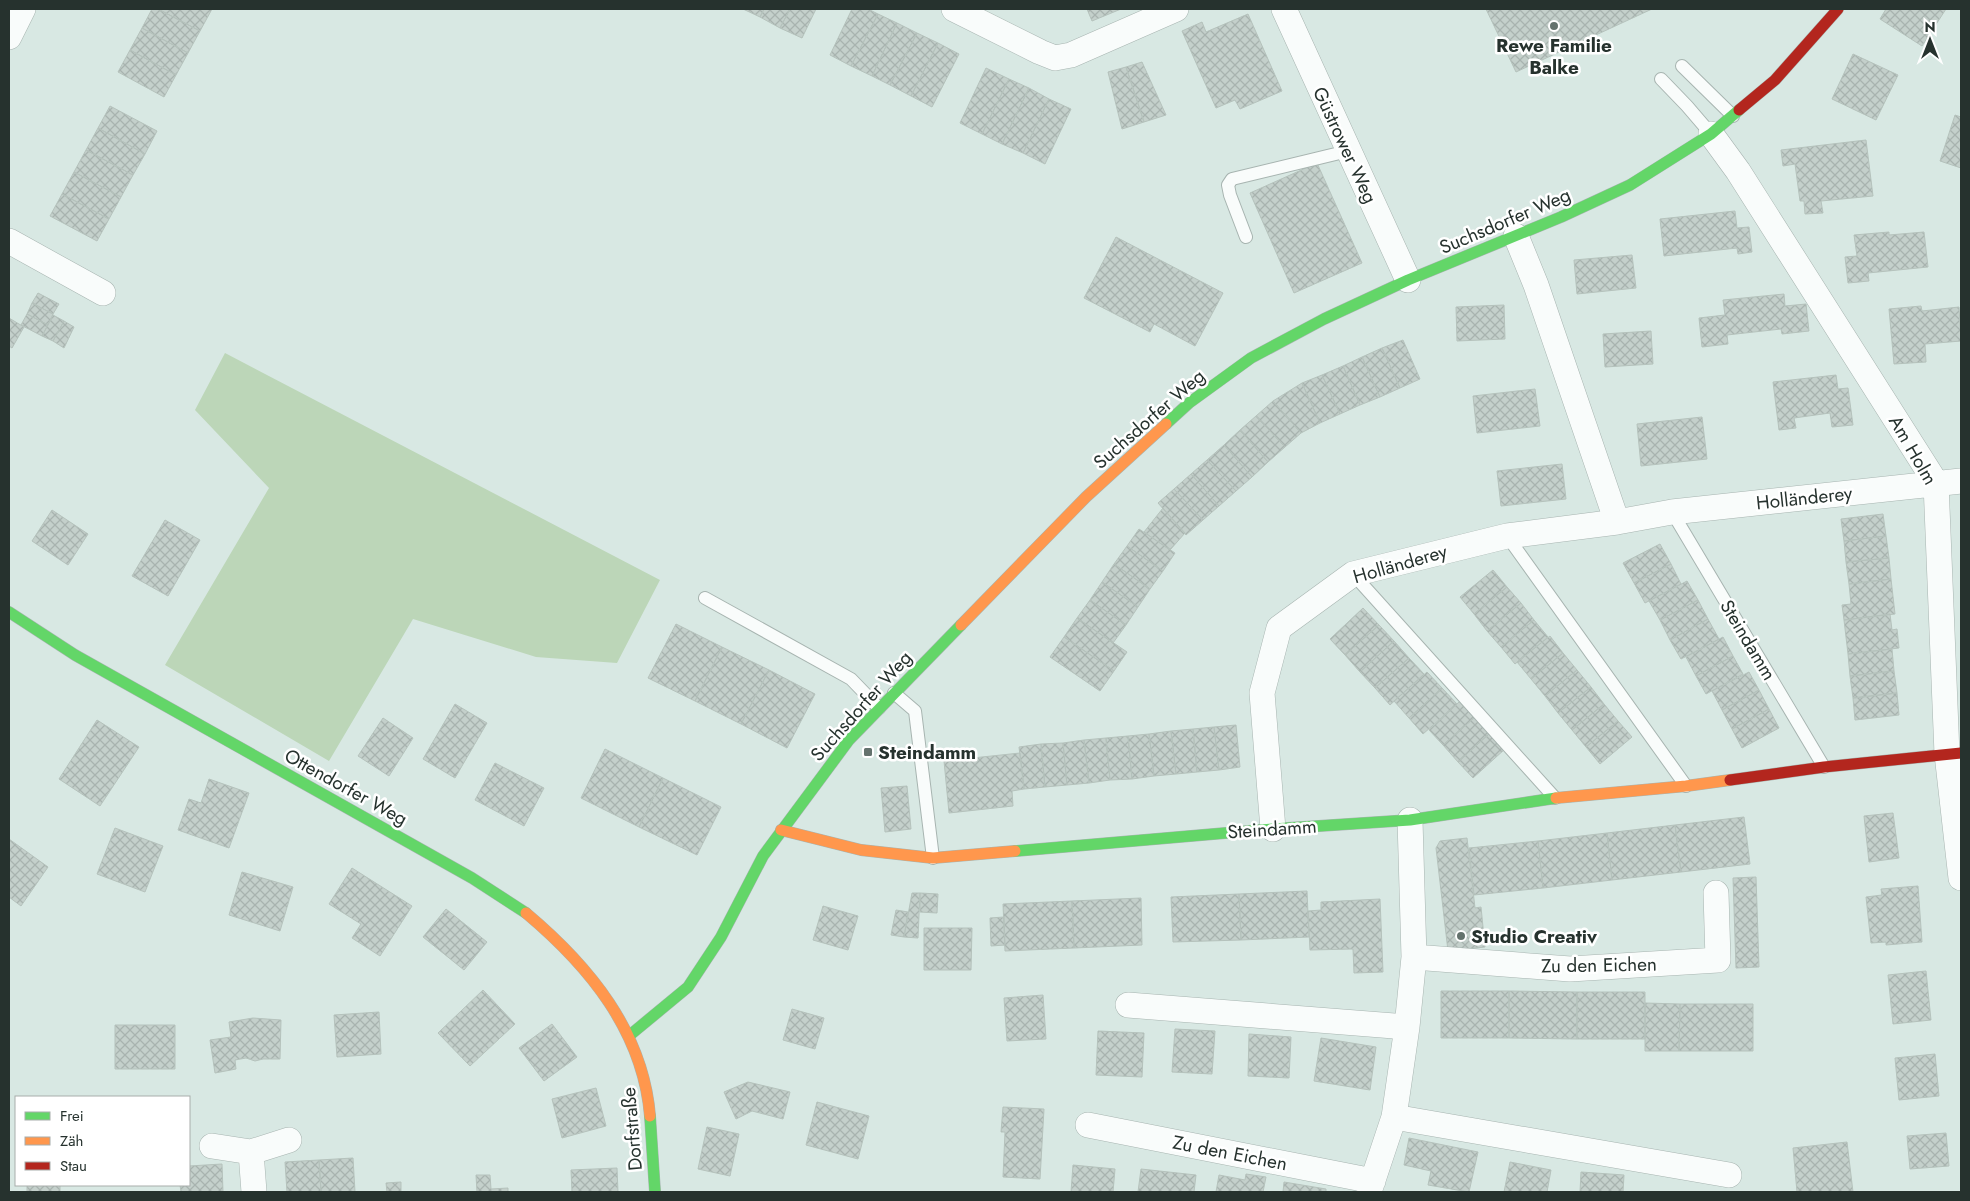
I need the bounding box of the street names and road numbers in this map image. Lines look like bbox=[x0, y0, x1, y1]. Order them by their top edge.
street label: Güstrower Weg bbox=[1306, 82, 1384, 208]
street label: Suchsdorfer Weg bbox=[1435, 181, 1575, 261]
street label: Suchsdorfer Weg bbox=[1087, 363, 1211, 475]
street label: Am Holm bbox=[1882, 410, 1944, 490]
street label: Holländerey bbox=[1755, 479, 1854, 516]
street label: Holländerey bbox=[1350, 538, 1451, 590]
street label: Steindamm bbox=[1713, 595, 1783, 685]
street label: Suchsdorfer Weg bbox=[804, 645, 918, 767]
street label: Ottendorfer Weg bbox=[280, 742, 412, 832]
street label: Steindamm bbox=[1227, 812, 1317, 846]
street label: Zu den Eichen bbox=[1541, 950, 1657, 980]
street label: Dorfstraße bbox=[615, 1086, 649, 1172]
street label: Zu den Eichen bbox=[1171, 1129, 1289, 1177]

